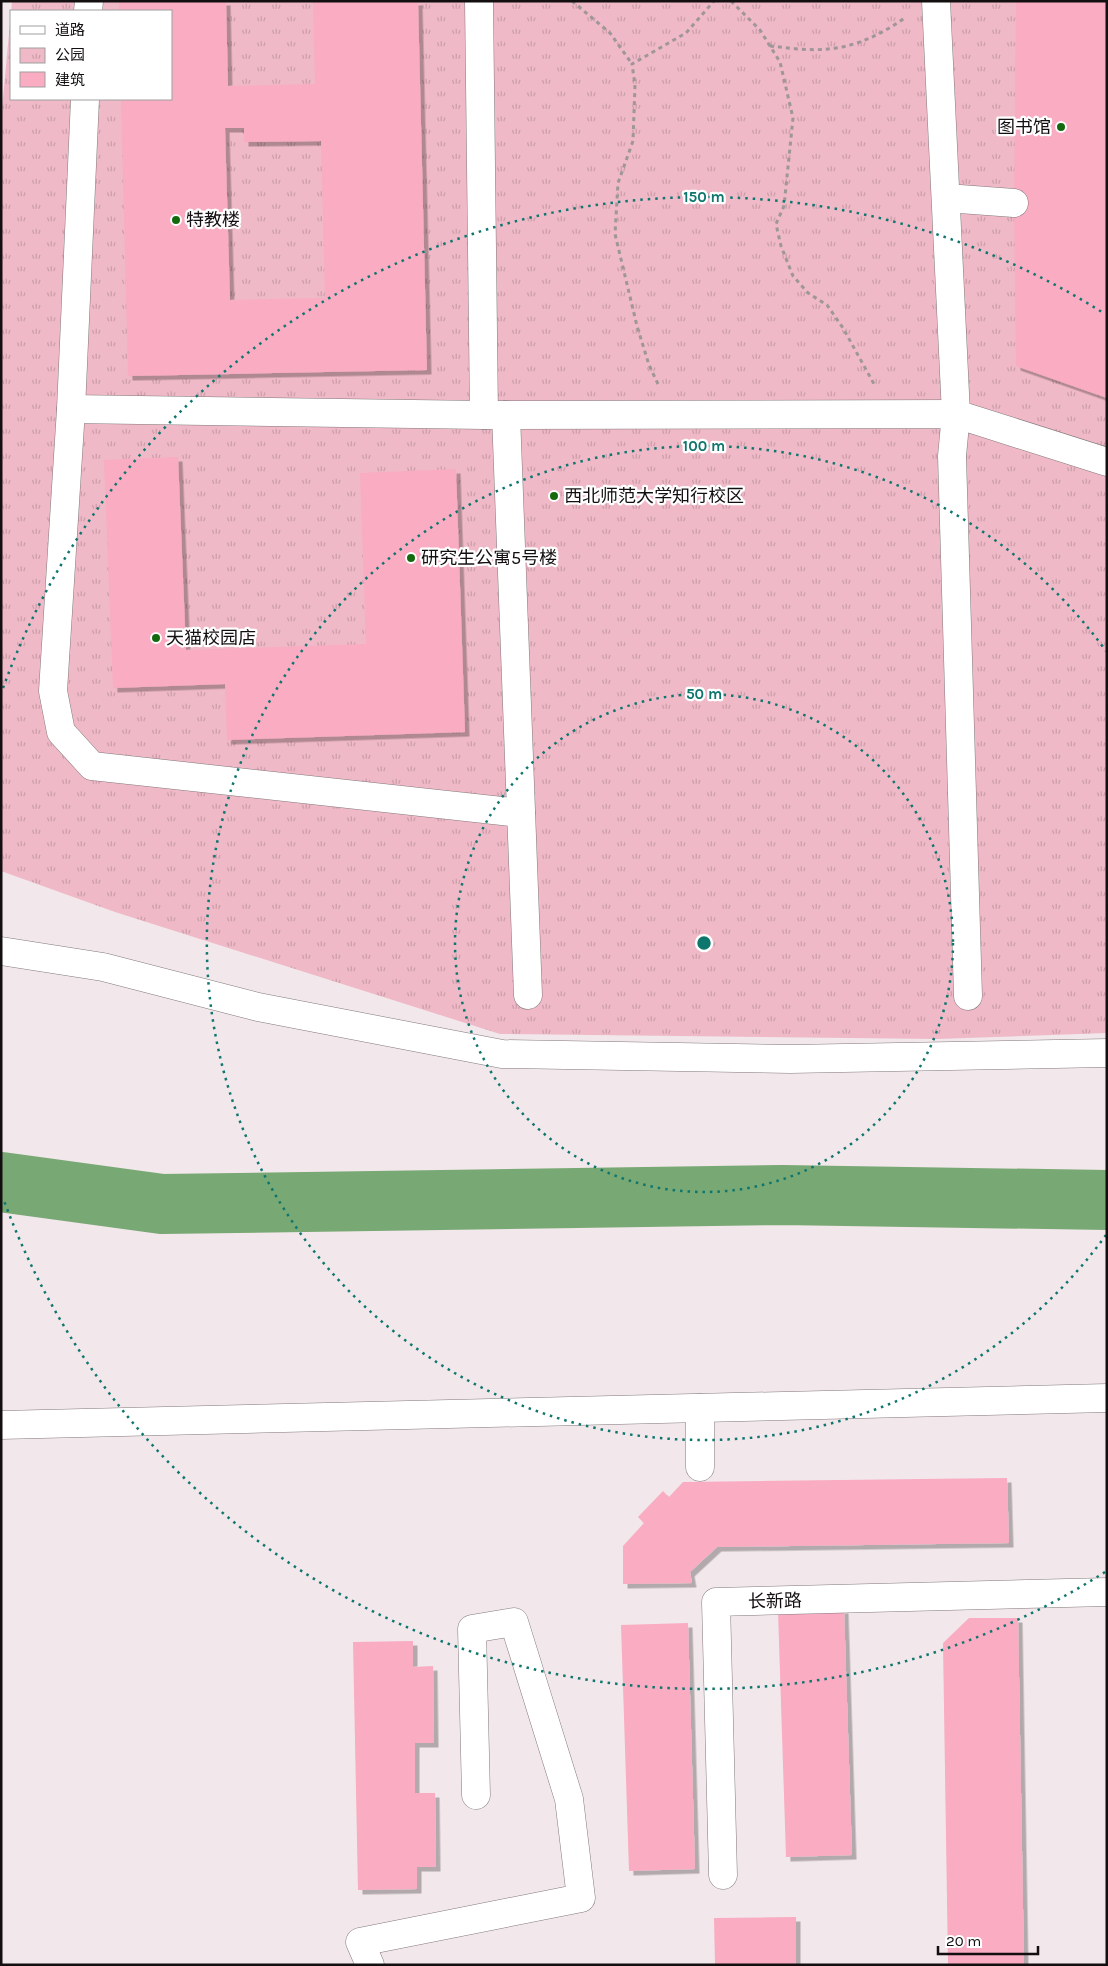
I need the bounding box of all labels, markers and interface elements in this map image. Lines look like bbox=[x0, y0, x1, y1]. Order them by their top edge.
legend bbox=[10, 10, 172, 100]
text: 道路 bbox=[55, 21, 85, 39]
text: 公园 bbox=[55, 46, 85, 64]
text: 建筑 bbox=[55, 71, 85, 89]
place label: 图书馆 bbox=[997, 116, 1051, 138]
marker: 图书馆 bbox=[1055, 121, 1067, 133]
text: 150 m bbox=[683, 188, 725, 206]
place label: 特教楼 bbox=[186, 209, 240, 231]
marker: 特教楼 bbox=[170, 214, 182, 226]
text: 100 m bbox=[683, 437, 725, 455]
place label: 西北师范大学知行校区 bbox=[564, 485, 744, 507]
marker: 西北师范大学知行校区 bbox=[548, 490, 560, 502]
place label: 研究生公寓5号楼 bbox=[421, 547, 557, 569]
marker: 研究生公寓5号楼 bbox=[405, 552, 417, 564]
place label: 天猫校园店 bbox=[166, 627, 256, 649]
marker: 天猫校园店 bbox=[150, 632, 162, 644]
text: 50 m bbox=[686, 685, 722, 703]
centre of rings bbox=[695, 934, 713, 952]
street label: 长新路 bbox=[748, 1590, 802, 1612]
scale bar bbox=[938, 1924, 1038, 1956]
text: 20 m bbox=[946, 1932, 981, 1950]

